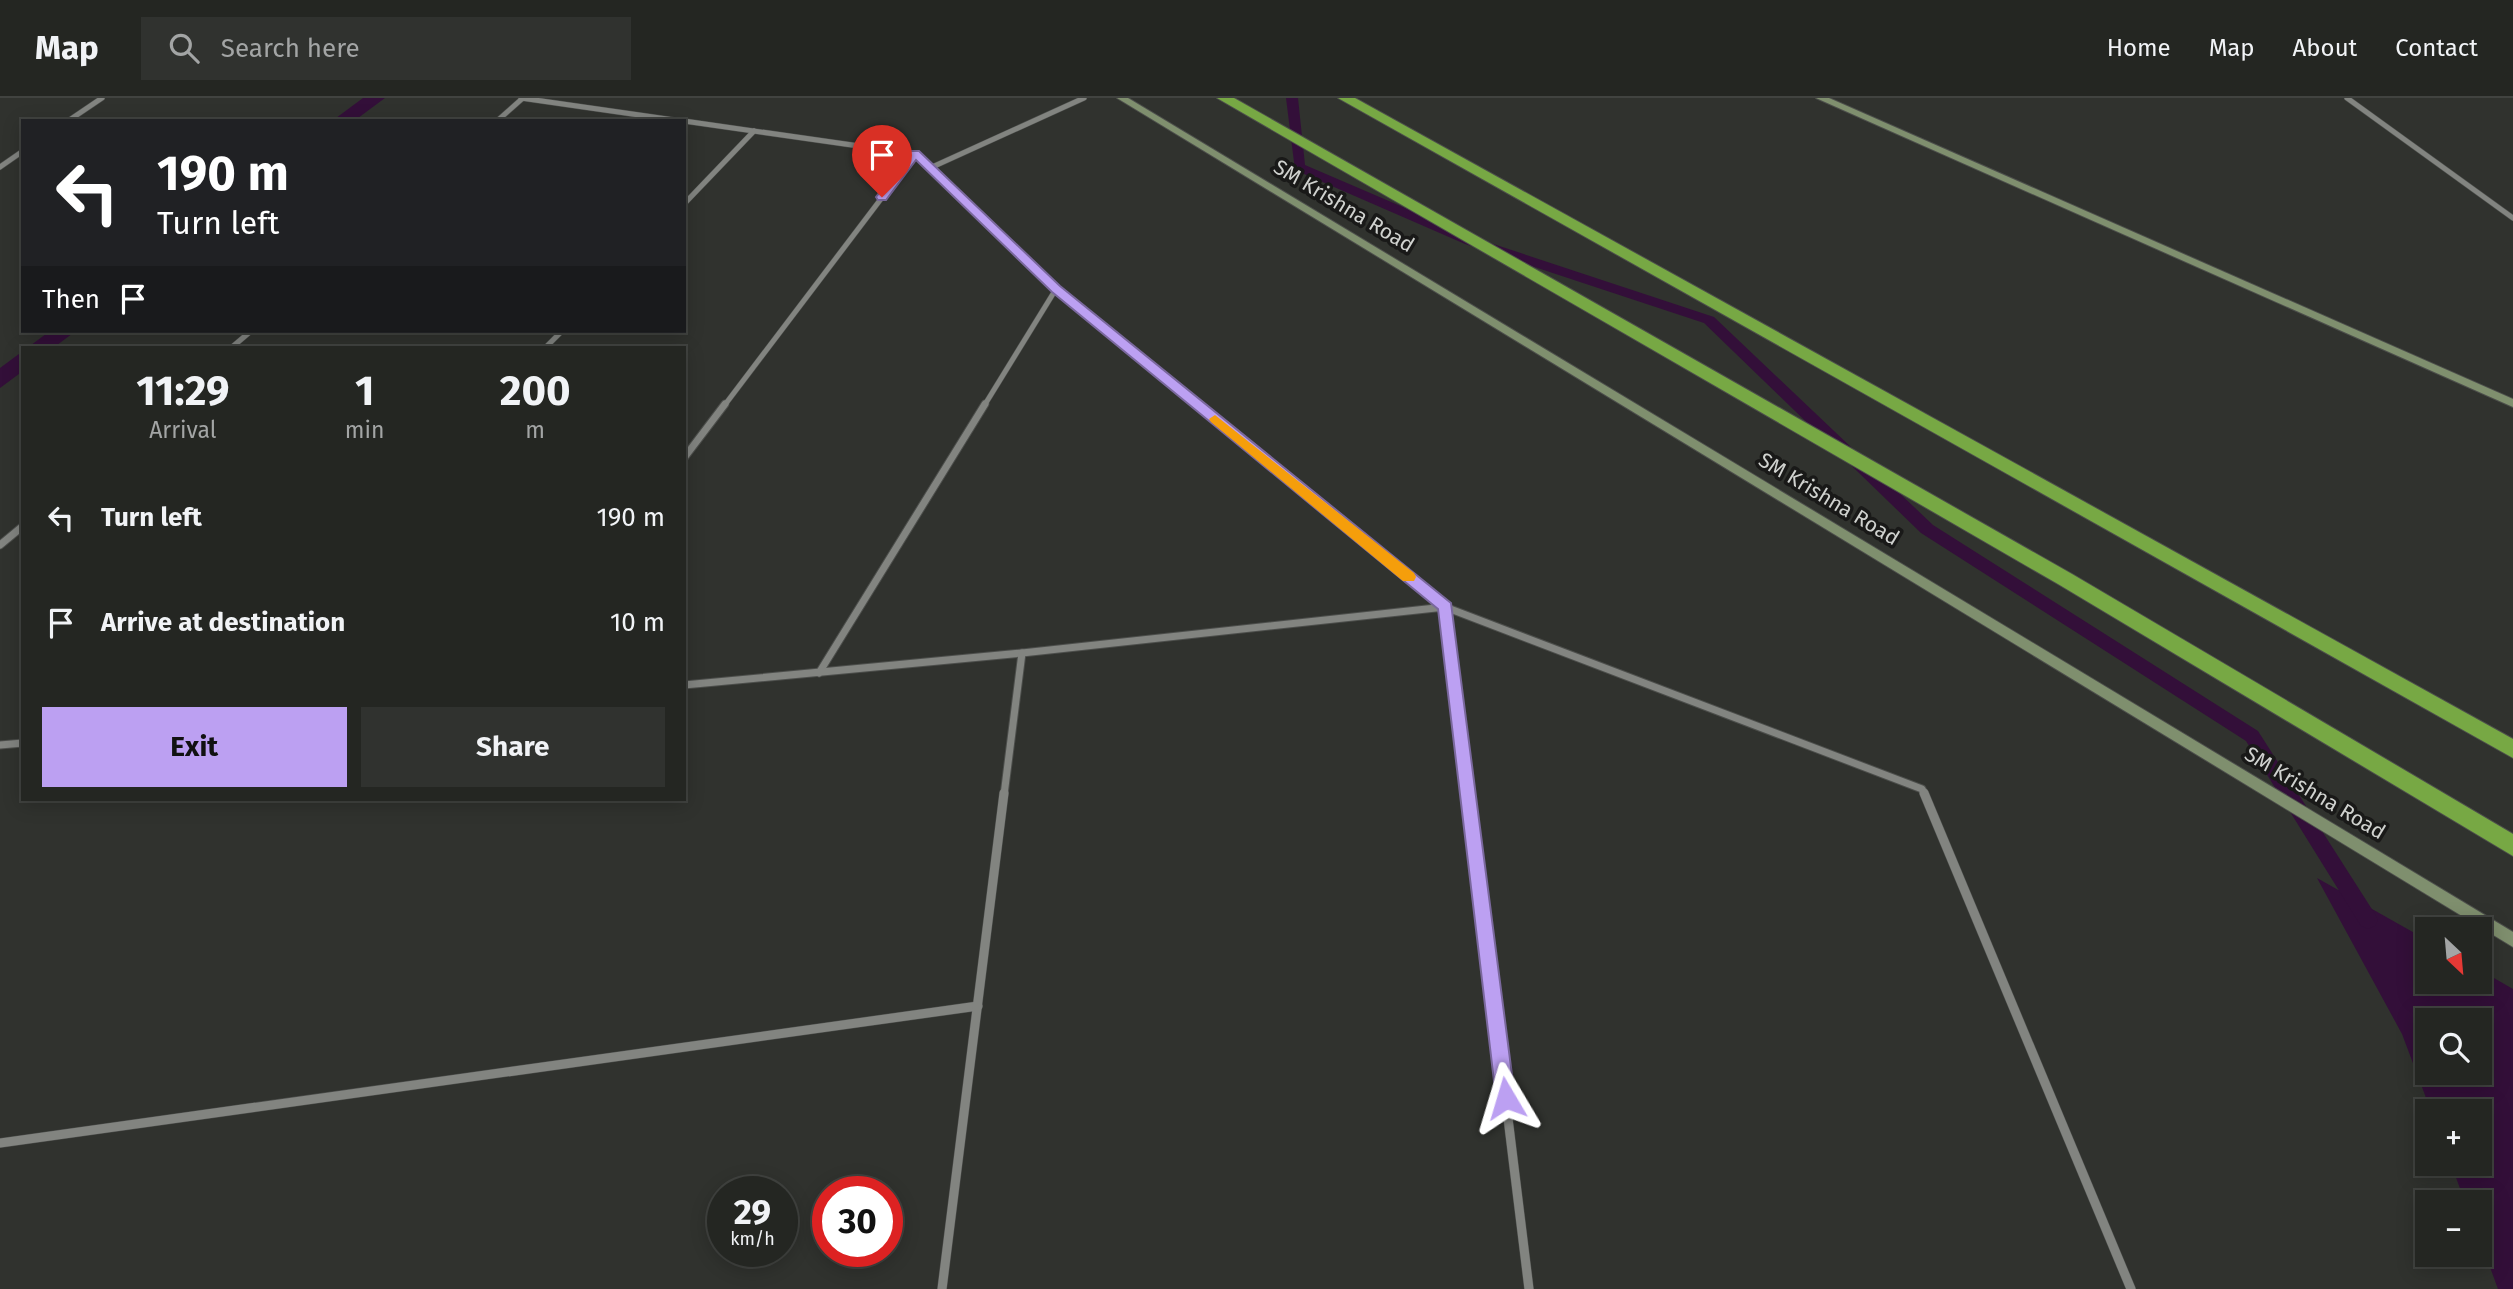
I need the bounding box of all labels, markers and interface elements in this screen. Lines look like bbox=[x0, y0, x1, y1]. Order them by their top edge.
search box bbox=[141, 17, 631, 80]
text: Map bbox=[35, 28, 99, 68]
icon: search bbox=[165, 29, 203, 67]
text: Search here bbox=[221, 33, 360, 64]
text: Home bbox=[2107, 34, 2171, 62]
text: Map bbox=[2209, 34, 2255, 62]
text: About bbox=[2293, 34, 2357, 62]
text: Contact bbox=[2395, 34, 2478, 62]
pin bbox=[852, 125, 912, 197]
icon: arrive bbox=[863, 136, 901, 174]
text: 190 m bbox=[157, 144, 289, 203]
icon: left bbox=[42, 147, 133, 238]
street label: SM Krishna Road bbox=[1269, 154, 1419, 258]
text: Turn left bbox=[157, 204, 279, 242]
icon: arrive bbox=[114, 280, 152, 318]
text: Then bbox=[42, 284, 100, 315]
text: 11:29 bbox=[136, 366, 229, 416]
text: 1 bbox=[355, 366, 374, 416]
text: 200 bbox=[500, 366, 571, 416]
text: Arrival bbox=[149, 416, 217, 444]
text: min bbox=[345, 416, 384, 444]
text: m bbox=[525, 416, 545, 444]
street label: SM Krishna Road bbox=[1754, 447, 1904, 551]
icon: left bbox=[42, 499, 80, 537]
text: Turn left bbox=[101, 502, 202, 533]
text: 190 m bbox=[596, 502, 665, 533]
icon: arrive bbox=[42, 604, 80, 642]
text: Arrive at destination bbox=[101, 607, 345, 638]
text: 10 m bbox=[610, 607, 665, 638]
button: Exit bbox=[42, 707, 347, 787]
button: Share bbox=[361, 707, 665, 787]
street label: SM Krishna Road bbox=[2240, 741, 2390, 845]
north arrow bbox=[2415, 917, 2492, 994]
map controls bbox=[2415, 917, 2492, 1267]
button: search bbox=[2415, 1008, 2492, 1085]
position arrow bbox=[1469, 1061, 1543, 1135]
button: + bbox=[2415, 1099, 2492, 1176]
speed limit sign: 30 bbox=[812, 1176, 903, 1267]
button: − bbox=[2415, 1190, 2492, 1267]
text: 29 bbox=[734, 1191, 771, 1233]
text: km/h bbox=[730, 1228, 775, 1250]

